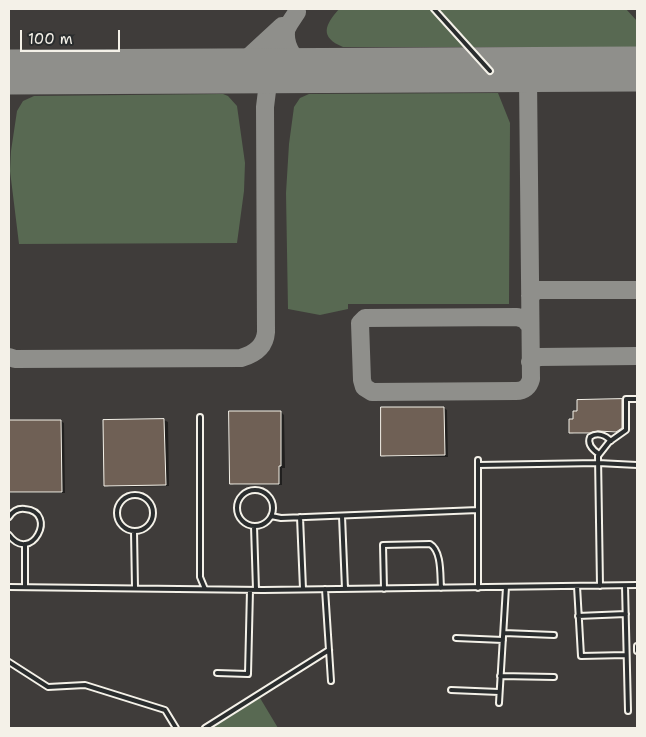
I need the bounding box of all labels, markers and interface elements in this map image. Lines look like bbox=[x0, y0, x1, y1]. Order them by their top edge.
scale bar bbox=[22, 20, 122, 52]
text: 100 m bbox=[28, 29, 73, 49]

